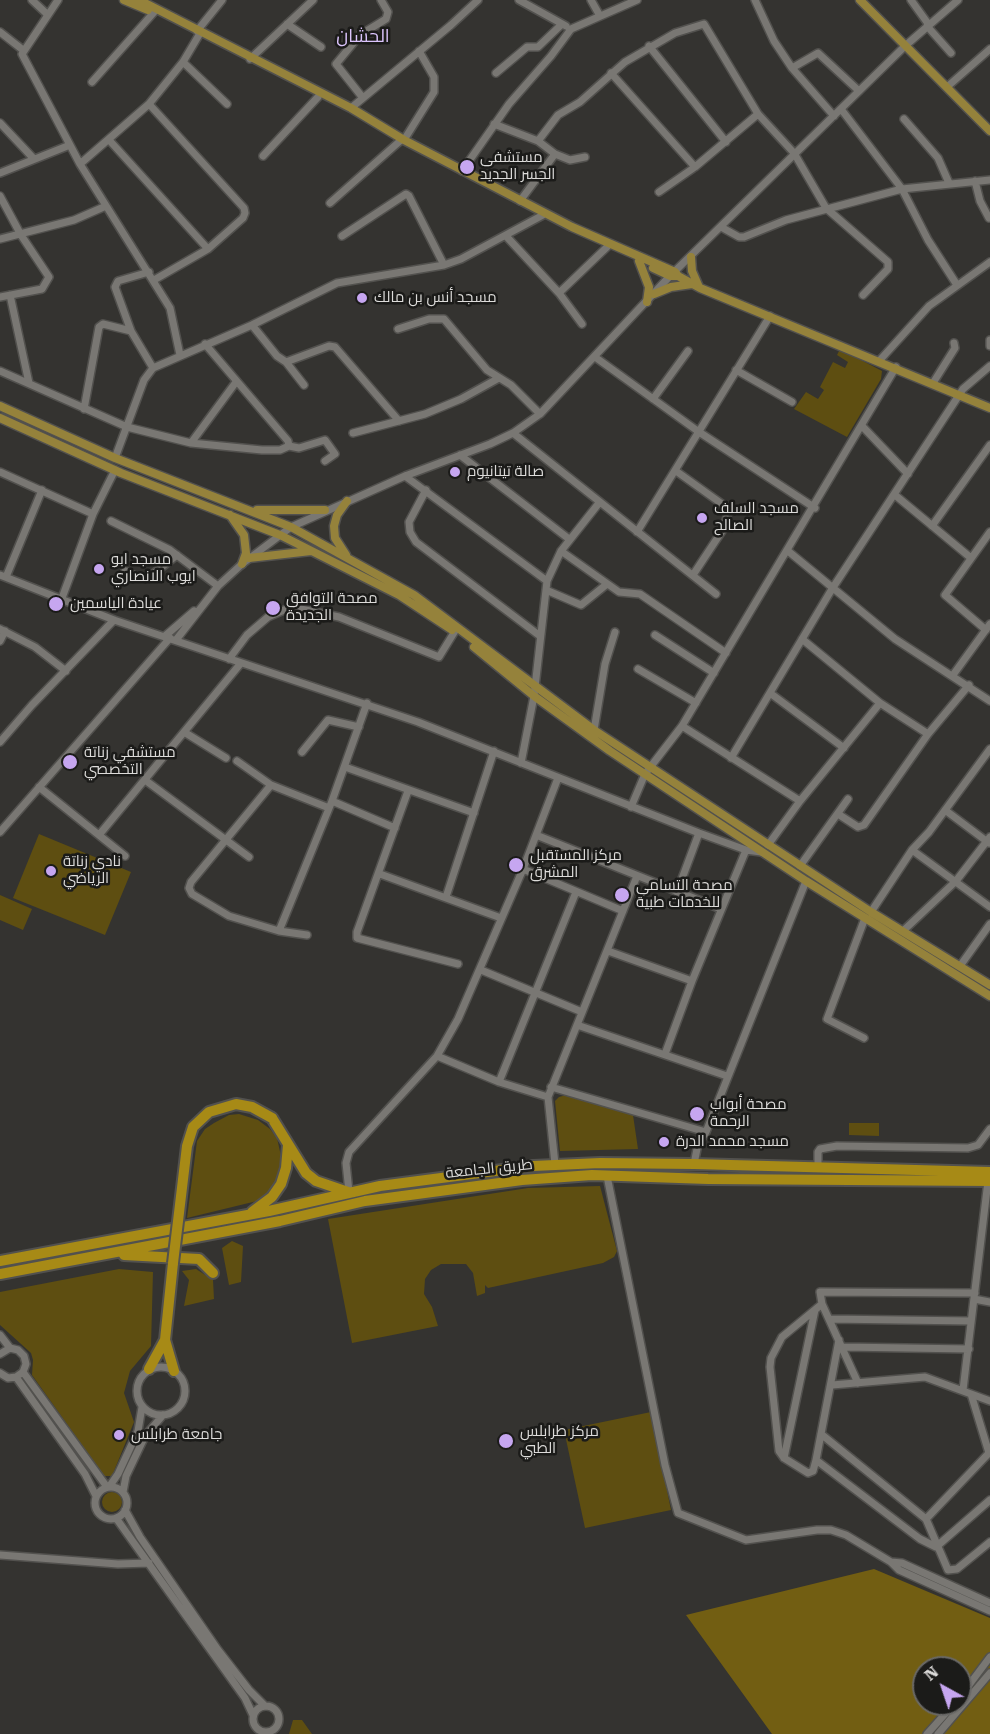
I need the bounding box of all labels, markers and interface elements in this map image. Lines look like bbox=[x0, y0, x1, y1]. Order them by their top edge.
district label: الحشان bbox=[336, 26, 390, 48]
place label: مستشفى الجسر الجديد bbox=[480, 149, 555, 184]
marker: مستشفى الجسر الجديد bbox=[458, 158, 476, 176]
place label: مسجد أنس بن مالك bbox=[374, 289, 497, 307]
marker: مسجد أنس بن مالك bbox=[355, 291, 369, 305]
place label: صالة تيتانيوم bbox=[467, 463, 544, 481]
marker: صالة تيتانيوم bbox=[448, 465, 462, 479]
place label: مسجد السلف الصالح bbox=[714, 500, 799, 535]
marker: مسجد السلف الصالح bbox=[695, 511, 709, 525]
place label: مسجد ابو ايوب الانصاري bbox=[111, 551, 196, 586]
marker: مسجد ابو ايوب الانصاري bbox=[92, 562, 106, 576]
place label: مصحة التوافق الجديدة bbox=[286, 590, 378, 625]
marker: عيادة الياسمين bbox=[47, 595, 65, 613]
place label: عيادة الياسمين bbox=[70, 595, 162, 613]
marker: مصحة التوافق الجديدة bbox=[264, 599, 282, 617]
place label: مستشفي زناتة التخصصي bbox=[84, 744, 176, 779]
marker: مستشفي زناتة التخصصي bbox=[61, 753, 79, 771]
place label: مركز المستقبل المشرق bbox=[530, 847, 622, 882]
place label: نادي زناتة الرياضي bbox=[63, 853, 121, 888]
marker: مركز المستقبل المشرق bbox=[507, 856, 525, 874]
marker: نادي زناتة الرياضي bbox=[44, 864, 58, 878]
place label: مصحة التسامي للخدمات طبية bbox=[636, 877, 733, 912]
marker: مصحة التسامي للخدمات طبية bbox=[613, 886, 631, 904]
place label: مصحة أبواب الرحمة bbox=[710, 1096, 787, 1131]
marker: مصحة أبواب الرحمة bbox=[688, 1105, 706, 1123]
place label: مسجد محمد الدرة bbox=[676, 1133, 789, 1151]
marker: مسجد محمد الدرة bbox=[657, 1135, 671, 1149]
street label: طريق الجامعة bbox=[445, 1155, 533, 1183]
place label: مركز طرابلس الطبي bbox=[520, 1423, 599, 1458]
place label: جامعة طرابلس bbox=[131, 1426, 222, 1444]
marker: جامعة طرابلس bbox=[112, 1428, 126, 1442]
marker: مركز طرابلس الطبي bbox=[497, 1432, 515, 1450]
north arrow bbox=[912, 1656, 972, 1716]
text: N bbox=[921, 1662, 942, 1685]

